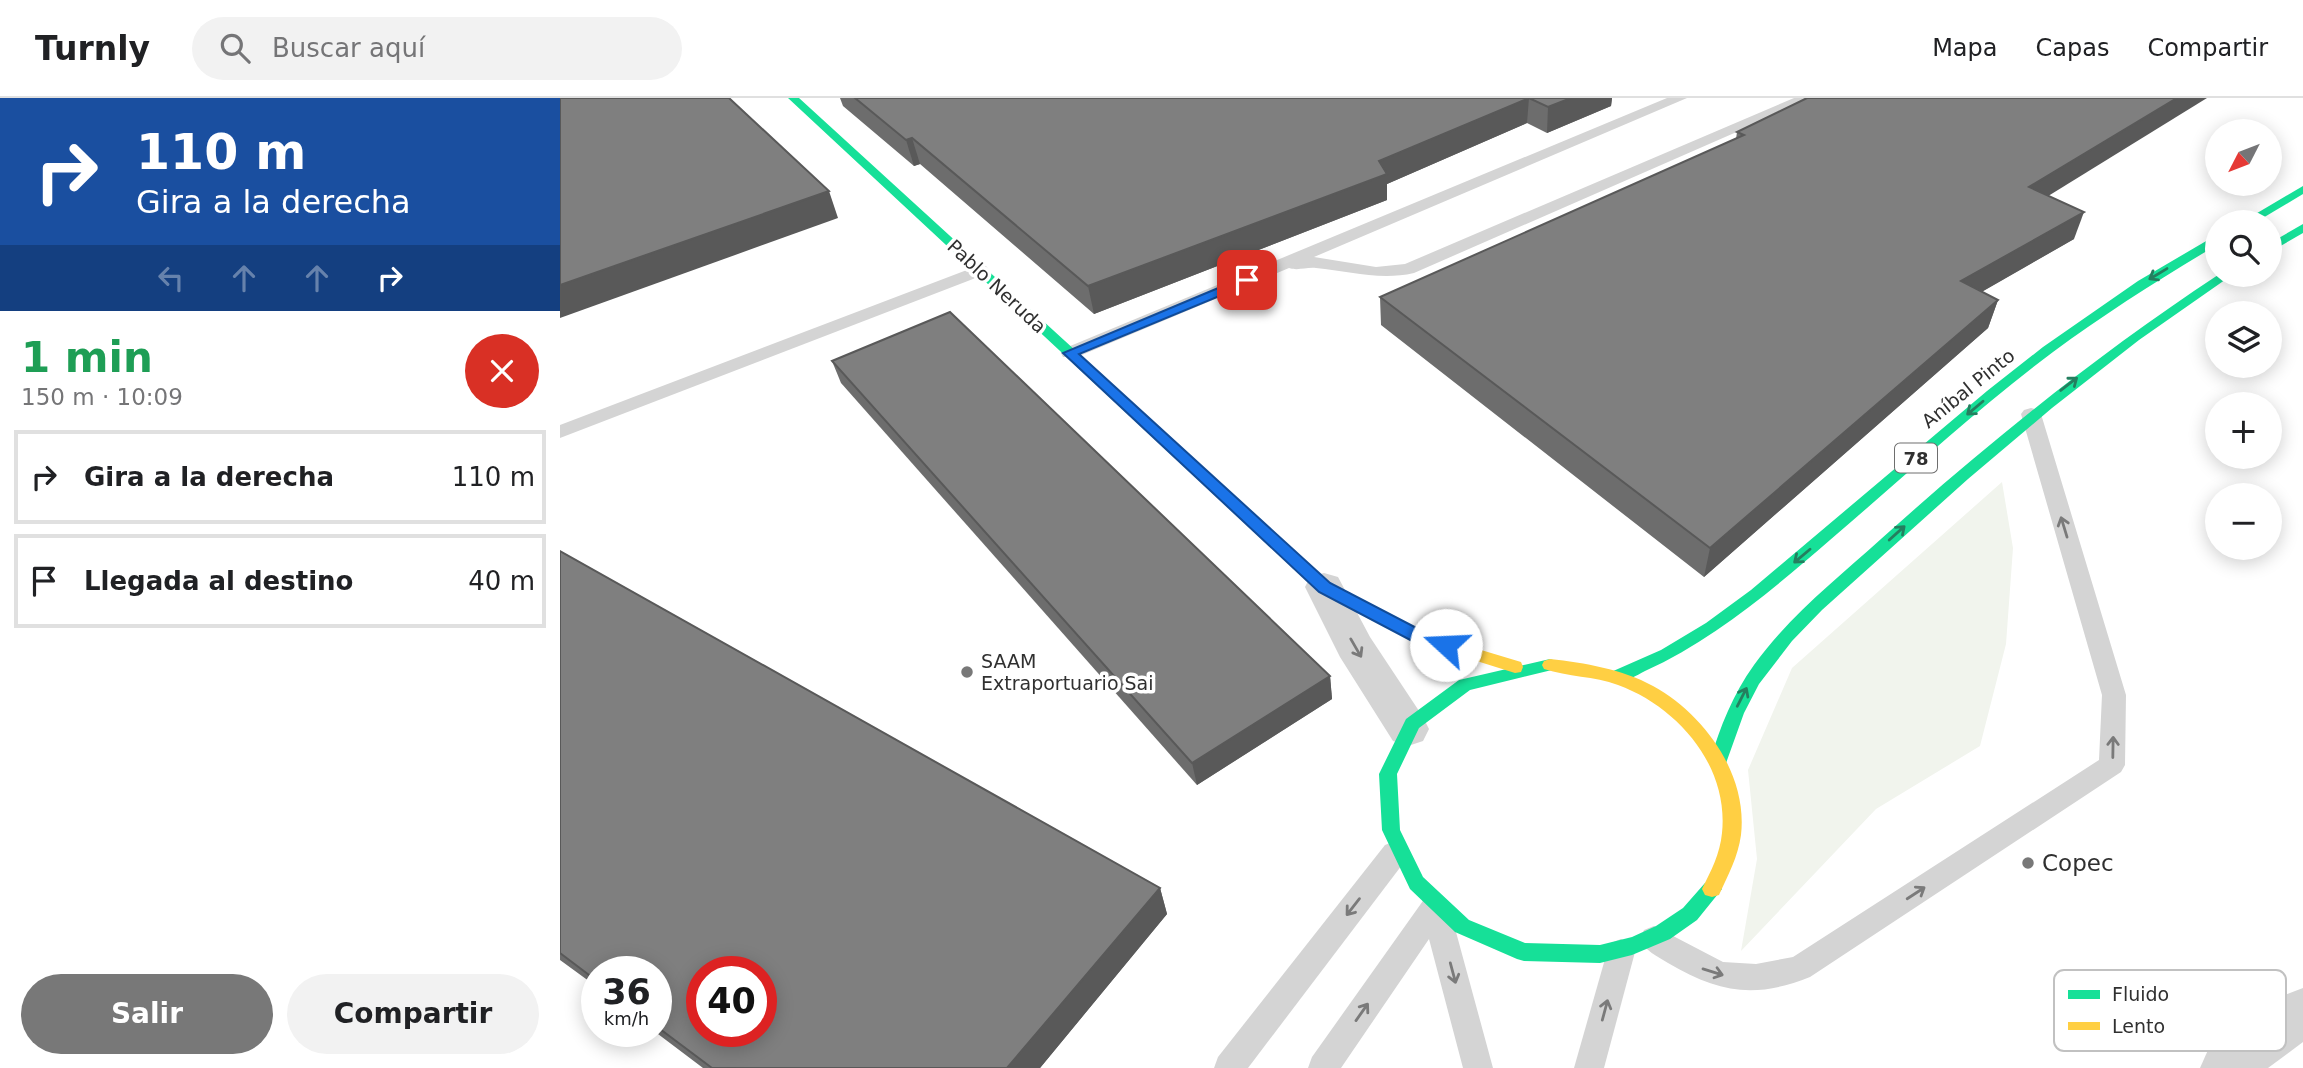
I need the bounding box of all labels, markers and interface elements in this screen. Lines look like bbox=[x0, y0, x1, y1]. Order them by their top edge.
search box bbox=[192, 17, 682, 80]
text: Turnly bbox=[35, 29, 150, 68]
icon: search bbox=[216, 29, 254, 67]
text: Buscar aquí bbox=[272, 33, 425, 63]
text: Mapa bbox=[1932, 34, 1998, 62]
text: Capas bbox=[2036, 34, 2109, 62]
text: Compartir bbox=[2147, 34, 2268, 62]
north arrow bbox=[2205, 119, 2282, 196]
map controls bbox=[2205, 119, 2282, 560]
text: 110 m bbox=[136, 124, 306, 181]
icon: right bbox=[21, 126, 112, 217]
text: Gira a la derecha bbox=[136, 183, 411, 221]
button: search bbox=[2205, 210, 2282, 287]
street label: Pablo Neruda bbox=[943, 235, 1051, 337]
pin bbox=[1217, 250, 1277, 310]
icon: left bbox=[152, 259, 190, 297]
icon: ahead bbox=[225, 259, 263, 297]
icon: ahead bbox=[298, 259, 336, 297]
icon: right bbox=[371, 259, 409, 297]
icon: arrive bbox=[1228, 261, 1266, 299]
one-way arrow bbox=[2149, 267, 2169, 281]
button: layers bbox=[2205, 301, 2282, 378]
text: 1 min bbox=[21, 333, 153, 382]
button: close bbox=[465, 334, 539, 408]
street label: Aníbal Pinto bbox=[1917, 344, 2019, 432]
one-way arrow bbox=[2060, 377, 2078, 392]
text: 150 m · 10:09 bbox=[21, 384, 183, 410]
button: + bbox=[2205, 392, 2282, 469]
one-way arrow bbox=[1966, 400, 1984, 416]
road number: 78 bbox=[1895, 444, 1937, 472]
icon: right bbox=[25, 458, 63, 496]
text: Gira a la derecha bbox=[84, 462, 334, 492]
text: 110 m bbox=[452, 462, 535, 492]
button: − bbox=[2205, 483, 2282, 560]
one-way arrow bbox=[2057, 516, 2070, 538]
one-way arrow bbox=[1888, 525, 1906, 541]
one-way arrow bbox=[1793, 548, 1811, 564]
icon: arrive bbox=[25, 562, 63, 600]
text: Llegada al destino bbox=[84, 566, 353, 596]
text: 40 m bbox=[468, 566, 535, 596]
position arrow bbox=[1409, 608, 1483, 682]
one-way arrow bbox=[1349, 637, 1363, 657]
place label: SAAM Extraportuario Sai bbox=[981, 650, 1154, 694]
marker: SAAM Extraportuario Sai bbox=[959, 664, 975, 680]
one-way arrow bbox=[1735, 687, 1749, 708]
one-way arrow bbox=[2106, 736, 2120, 759]
place label: Copec bbox=[2042, 850, 2114, 876]
marker: Copec bbox=[2020, 855, 2036, 871]
one-way arrow bbox=[1906, 885, 1925, 900]
one-way arrow bbox=[1346, 897, 1361, 916]
speed limit sign: 40 bbox=[686, 956, 777, 1047]
one-way arrow bbox=[1447, 961, 1460, 983]
one-way arrow bbox=[1702, 967, 1724, 980]
legend bbox=[2054, 970, 2286, 1051]
text: 36 bbox=[602, 972, 651, 1012]
button: Salir bbox=[21, 974, 273, 1054]
button: Compartir bbox=[287, 974, 539, 1054]
text: Fluido bbox=[2112, 983, 2169, 1005]
one-way arrow bbox=[1599, 999, 1612, 1022]
one-way arrow bbox=[1355, 1003, 1369, 1022]
text: km/h bbox=[604, 1008, 649, 1029]
text: Lento bbox=[2112, 1015, 2165, 1037]

